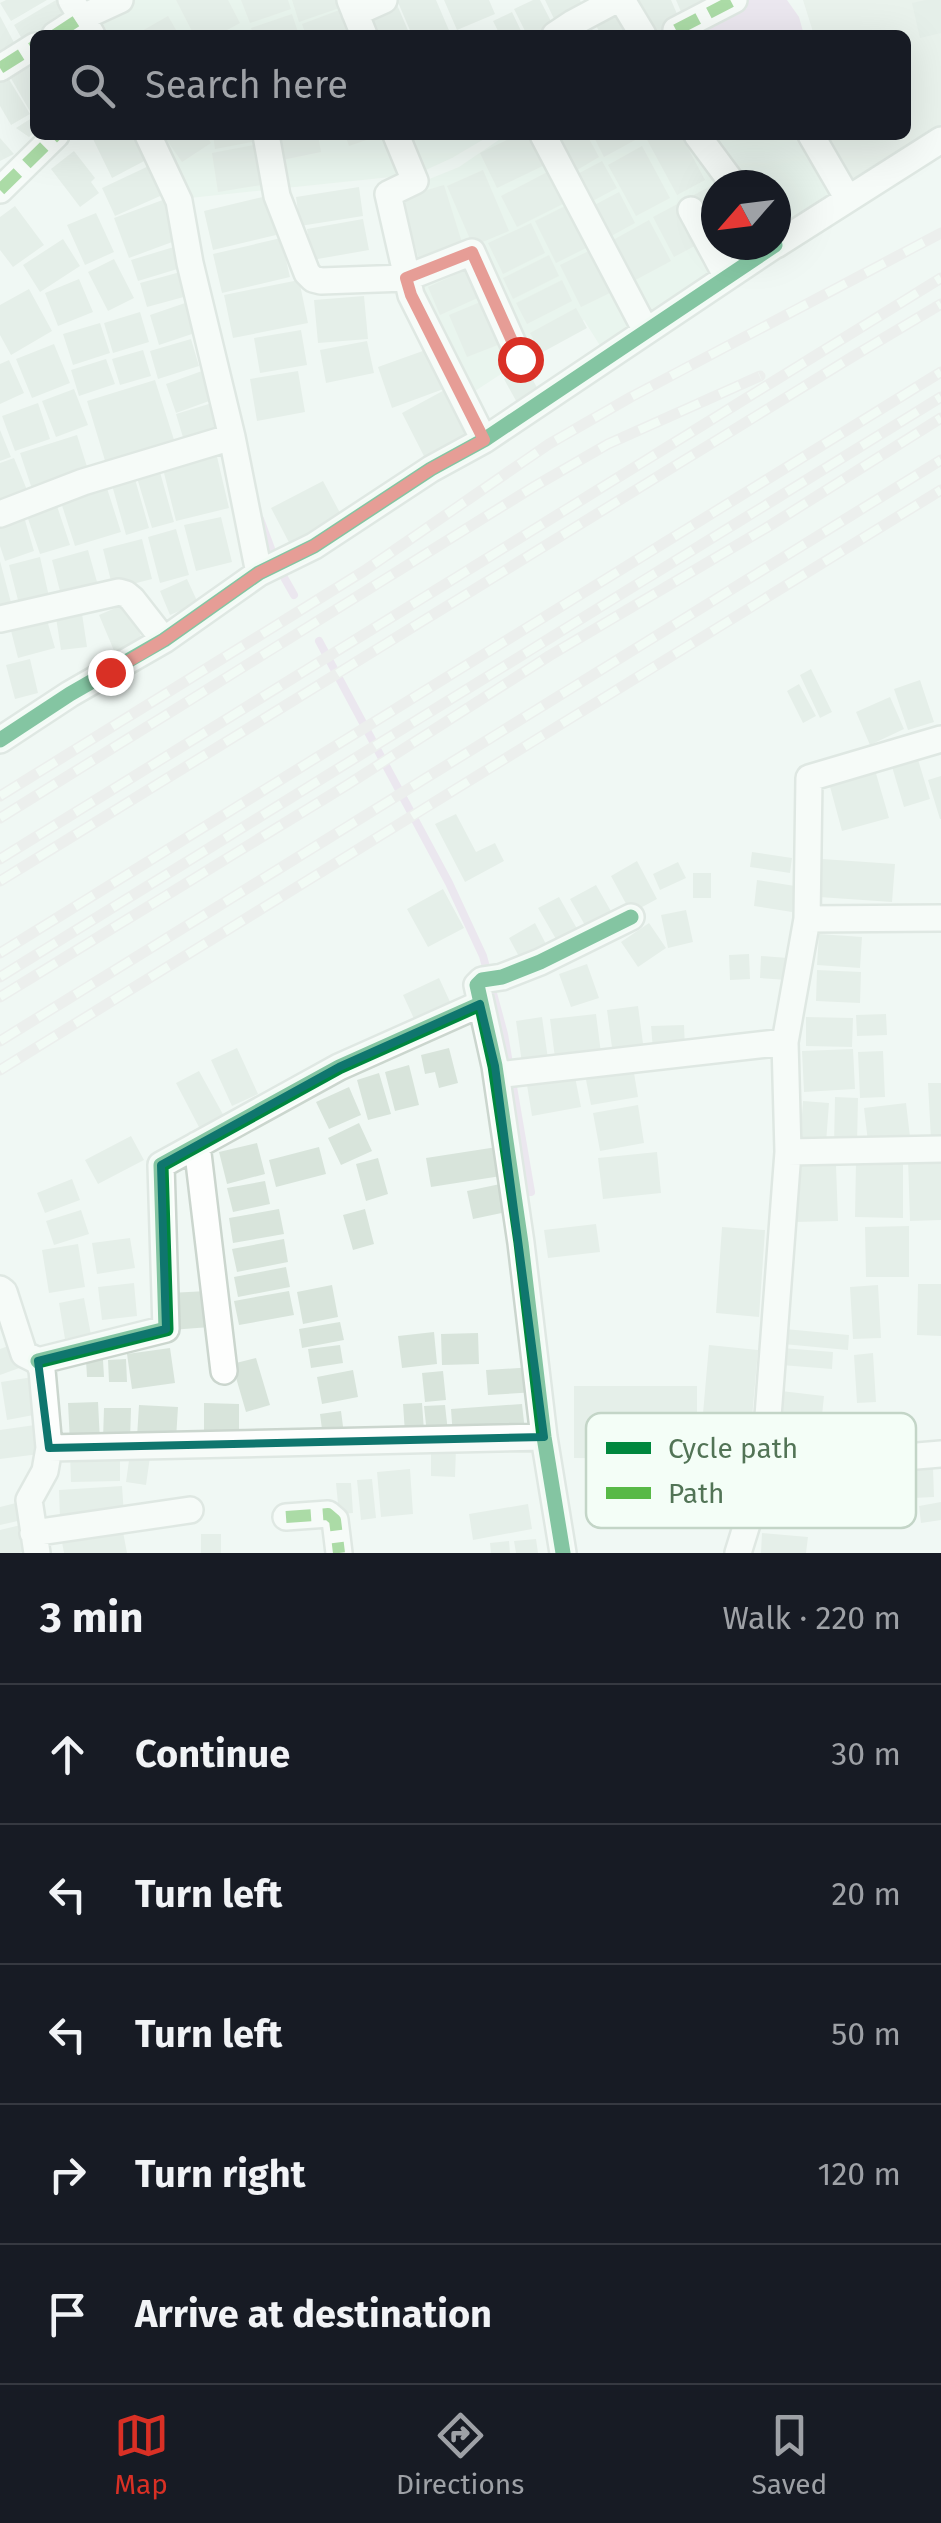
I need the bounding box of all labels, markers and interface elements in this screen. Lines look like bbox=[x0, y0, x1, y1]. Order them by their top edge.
search box bbox=[30, 30, 911, 140]
icon: search bbox=[65, 58, 120, 113]
text: Search here bbox=[145, 62, 348, 108]
north arrow bbox=[701, 170, 791, 260]
route start bbox=[498, 337, 544, 383]
route end bbox=[88, 650, 134, 696]
legend bbox=[586, 1413, 916, 1528]
text: Cycle path bbox=[668, 1432, 798, 1465]
text: Path bbox=[668, 1477, 724, 1510]
text: 3 min bbox=[40, 1593, 143, 1643]
text: Walk · 220 m bbox=[723, 1599, 901, 1637]
icon: ahead bbox=[40, 1727, 95, 1782]
text: Continue bbox=[135, 1731, 290, 1777]
text: 30 m bbox=[831, 1735, 901, 1773]
icon: left bbox=[40, 1867, 95, 1922]
text: Turn left bbox=[135, 1871, 282, 1917]
text: 20 m bbox=[831, 1875, 901, 1913]
icon: left bbox=[40, 2007, 95, 2062]
text: Turn left bbox=[135, 2011, 282, 2057]
text: 50 m bbox=[831, 2015, 901, 2053]
icon: right bbox=[40, 2147, 95, 2202]
text: Turn right bbox=[135, 2151, 305, 2197]
text: 120 m bbox=[818, 2155, 901, 2193]
icon: arrive bbox=[40, 2287, 95, 2342]
text: Arrive at destination bbox=[135, 2291, 492, 2337]
tab: Map bbox=[114, 2408, 169, 2501]
tab: Directions bbox=[396, 2408, 524, 2501]
tab: Saved bbox=[752, 2408, 827, 2501]

